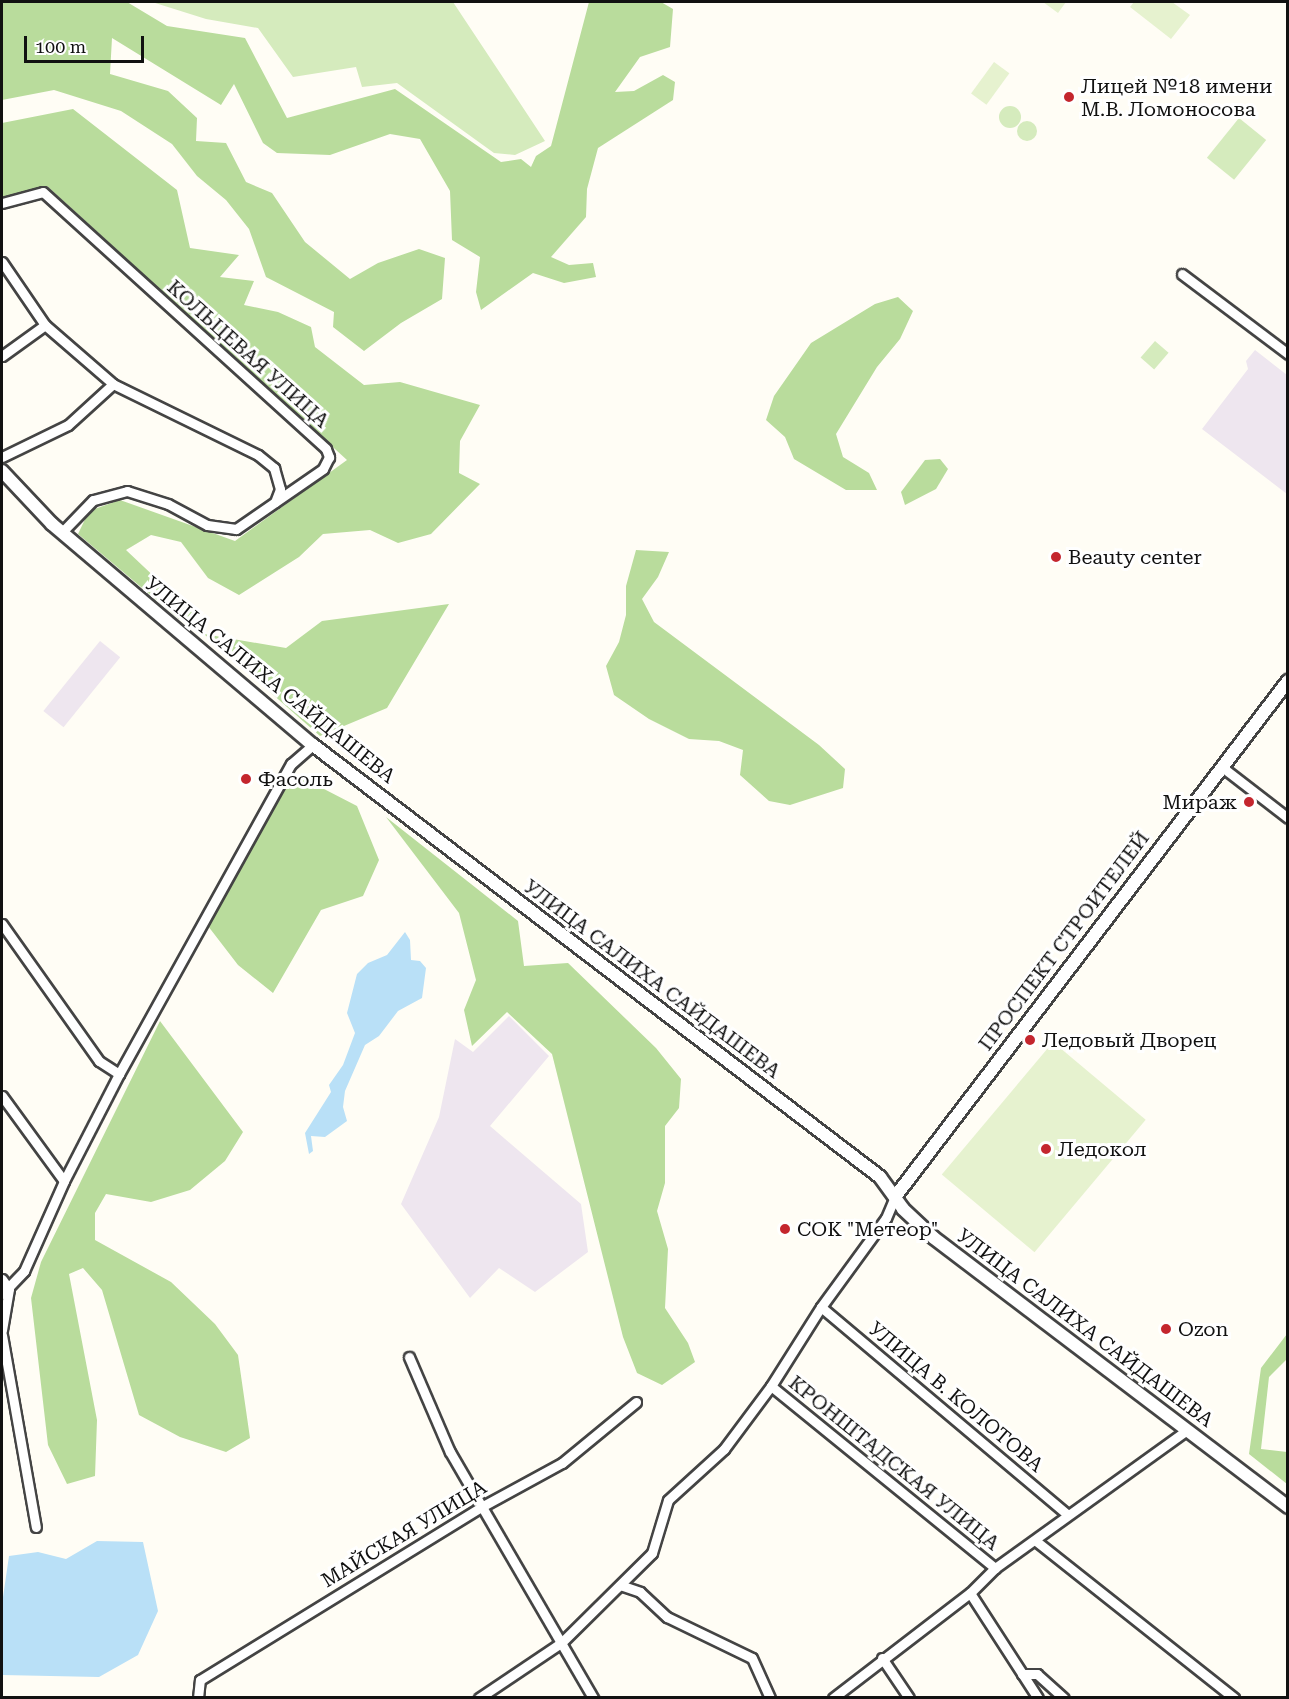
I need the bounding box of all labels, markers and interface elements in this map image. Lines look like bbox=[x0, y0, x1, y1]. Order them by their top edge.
scale bar bbox=[27, 24, 147, 62]
text: 100 m bbox=[35, 36, 86, 57]
place label: Лицей №18 имени М.В. Ломоносова bbox=[1081, 74, 1272, 121]
marker: Лицей №18 имени М.В. Ломоносова bbox=[1062, 90, 1076, 104]
street label: КОЛЬЦЕВАЯ УЛИЦА bbox=[162, 275, 334, 433]
place label: Beauty center bbox=[1068, 545, 1202, 569]
marker: Beauty center bbox=[1049, 550, 1063, 564]
street label: УЛИЦА САЛИХА САЙДАШЕВА bbox=[140, 572, 400, 788]
place label: Фасоль bbox=[258, 767, 333, 791]
marker: Фасоль bbox=[239, 772, 253, 786]
place label: Мираж bbox=[1162, 790, 1237, 814]
marker: Мираж bbox=[1242, 795, 1256, 809]
street label: ПРОСПЕКТ СТРОИТЕЛЕЙ bbox=[974, 827, 1154, 1055]
street label: УЛИЦА САЛИХА САЙДАШЕВА bbox=[519, 875, 785, 1083]
place label: Ледовый Дворец bbox=[1042, 1028, 1217, 1052]
marker: Ледовый Дворец bbox=[1023, 1033, 1037, 1047]
place label: Ледокол bbox=[1058, 1137, 1147, 1161]
marker: Ледокол bbox=[1039, 1142, 1053, 1156]
place label: СОК "Метеор" bbox=[797, 1217, 938, 1241]
marker: СОК "Метеор" bbox=[778, 1222, 792, 1236]
street label: УЛИЦА САЛИХА САЙДАШЕВА bbox=[952, 1224, 1218, 1432]
street label: УЛИЦА В. КОЛОТОВА bbox=[864, 1317, 1048, 1477]
place label: Ozon bbox=[1178, 1317, 1228, 1341]
marker: Ozon bbox=[1159, 1322, 1173, 1336]
street label: КРОНШТАДСКАЯ УЛИЦА bbox=[784, 1371, 1004, 1555]
street label: МАЙСКАЯ УЛИЦА bbox=[317, 1475, 491, 1593]

